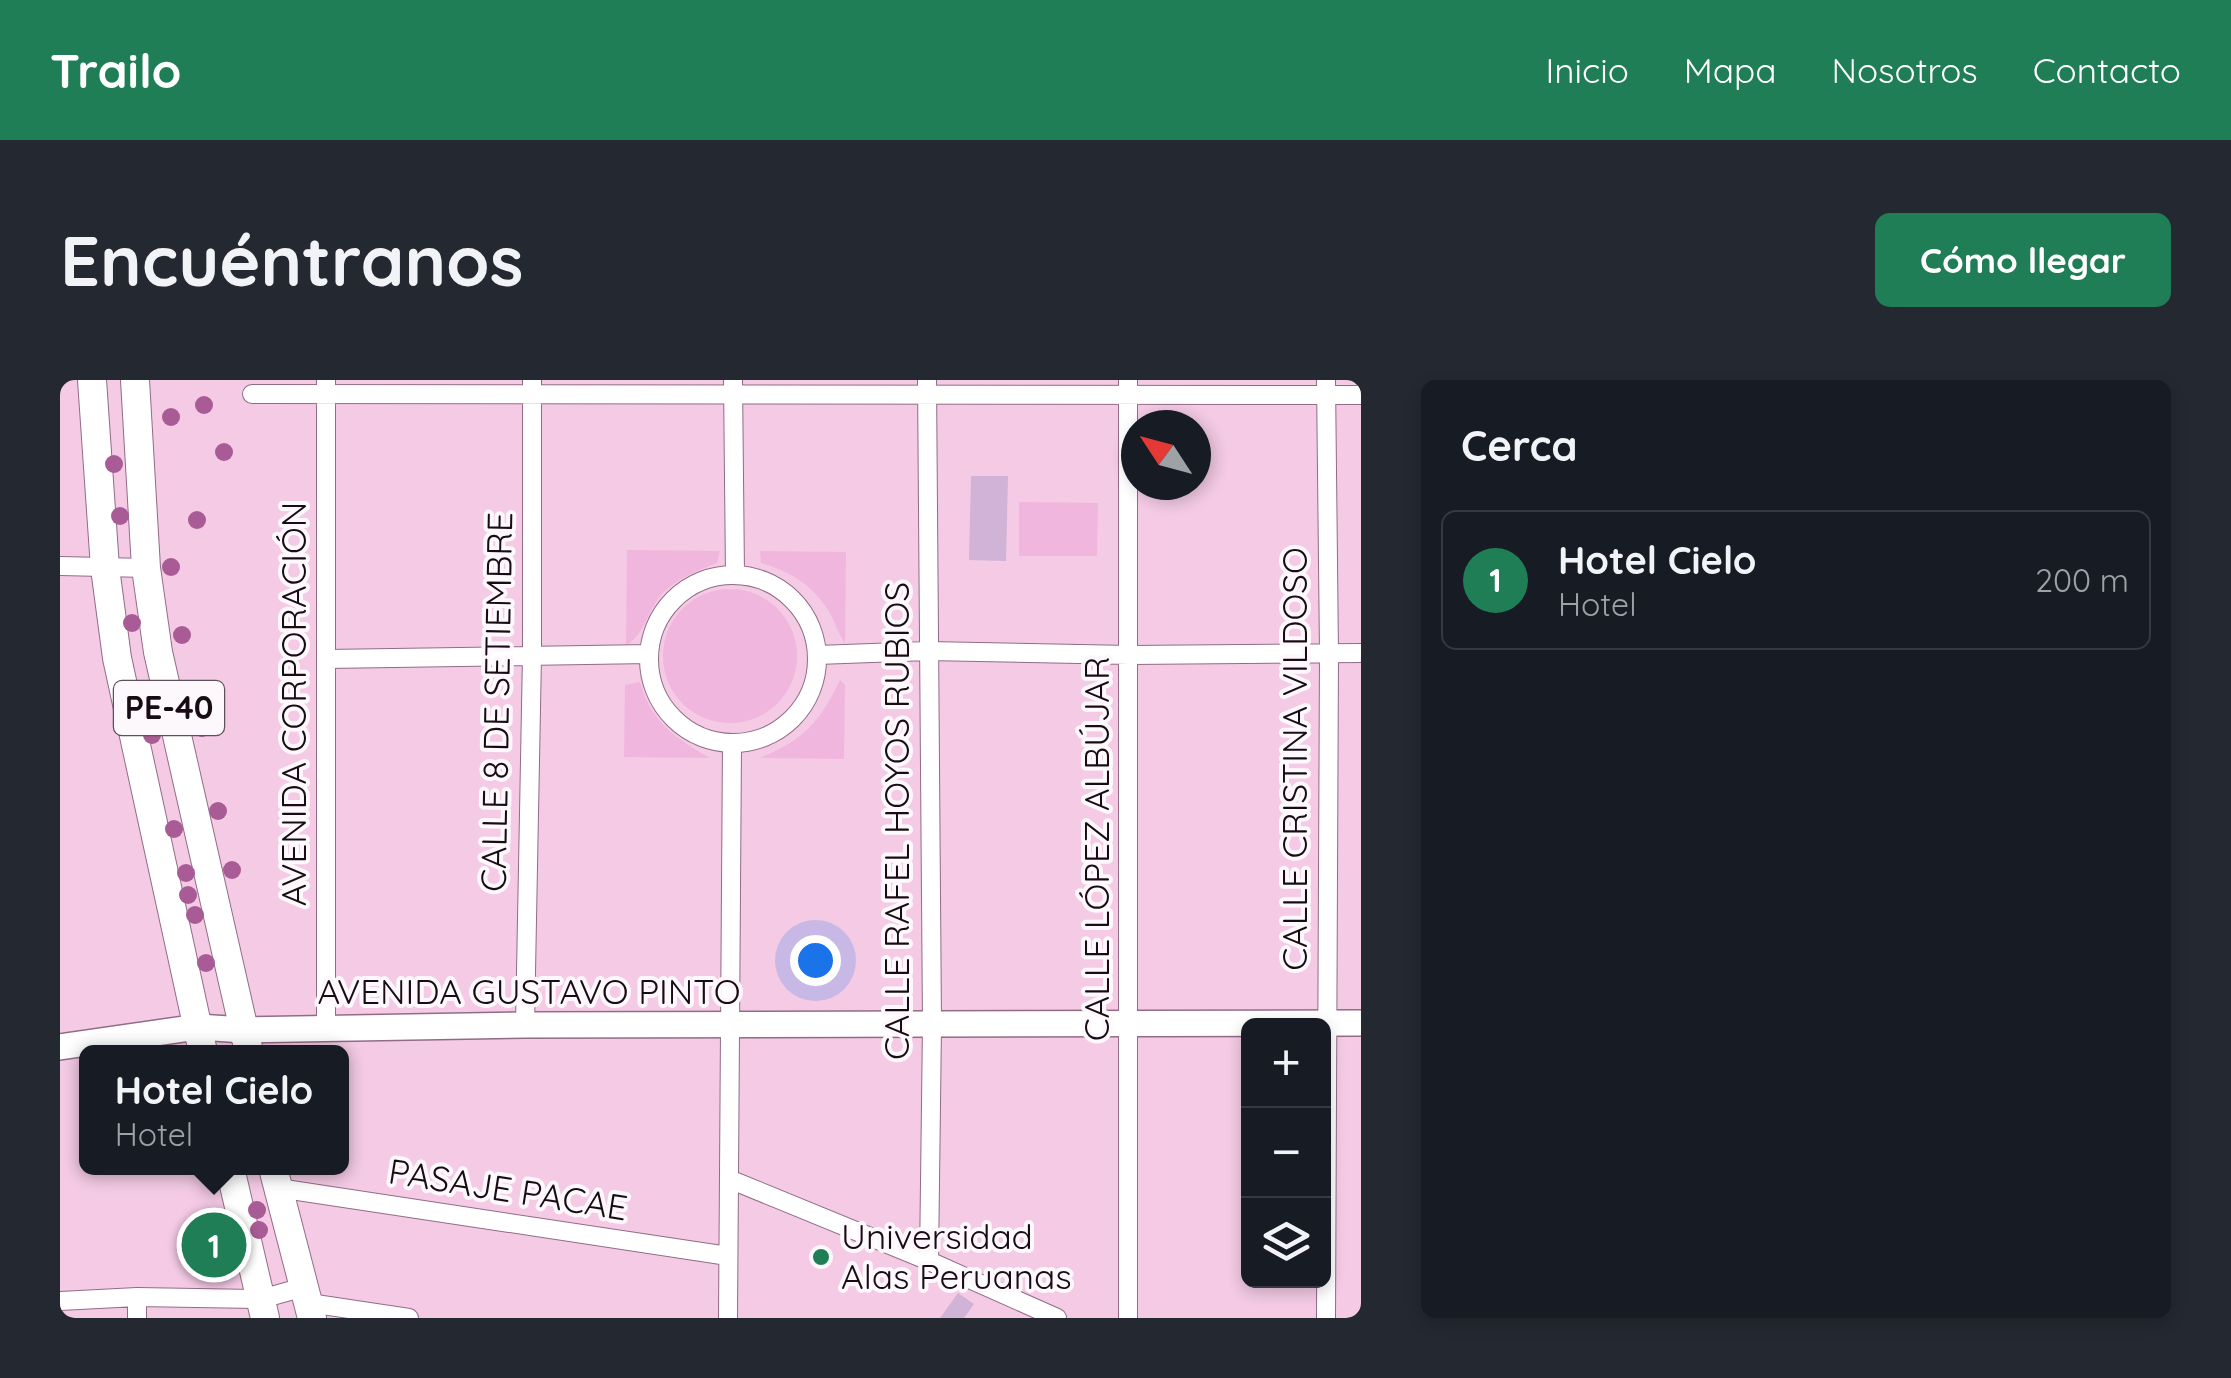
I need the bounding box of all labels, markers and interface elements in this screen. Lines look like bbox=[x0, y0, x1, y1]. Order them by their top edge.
text: Trailo bbox=[50, 40, 181, 100]
text: Inicio bbox=[1546, 48, 1629, 92]
text: Mapa bbox=[1684, 48, 1776, 92]
text: Nosotros bbox=[1831, 48, 1978, 92]
text: Contacto bbox=[2033, 48, 2181, 92]
button: Cómo llegar bbox=[1875, 213, 2171, 307]
text: Encuéntranos bbox=[60, 216, 524, 304]
north arrow bbox=[1121, 410, 1211, 500]
text: Cerca bbox=[1461, 419, 1578, 472]
street label: AVENIDA CORPORACIÓN bbox=[271, 502, 315, 906]
street label: CALLE 8 DE SETIEMBRE bbox=[471, 512, 521, 892]
text: Hotel Cielo bbox=[1558, 536, 1757, 584]
street label: CALLE CRISTINA VILDOSO bbox=[1272, 547, 1316, 971]
text: 1 bbox=[1489, 560, 1502, 600]
text: 200 m bbox=[2035, 560, 2129, 600]
street label: CALLE RAFEL HOYOS RUBIOS bbox=[874, 582, 918, 1060]
text: Hotel bbox=[1558, 584, 1637, 624]
street label: CALLE LÓPEZ ALBÚJAR bbox=[1074, 657, 1118, 1041]
road number: PE-40 bbox=[114, 681, 224, 735]
your location bbox=[790, 935, 841, 986]
street label: AVENIDA GUSTAVO PINTO bbox=[317, 969, 741, 1013]
map controls bbox=[1241, 1018, 1331, 1288]
button: + bbox=[1241, 1018, 1331, 1108]
popup bbox=[79, 1045, 349, 1175]
text: Hotel Cielo bbox=[115, 1066, 313, 1114]
button: − bbox=[1241, 1108, 1331, 1198]
text: Hotel bbox=[115, 1114, 193, 1154]
street label: PASAJE PACAE bbox=[386, 1148, 631, 1230]
button: layers bbox=[1241, 1198, 1331, 1288]
pin: 1 bbox=[182, 1208, 246, 1282]
place label: Universidad Alas Peruanas bbox=[841, 1214, 1072, 1298]
marker: Universidad Alas Peruanas bbox=[810, 1246, 832, 1268]

